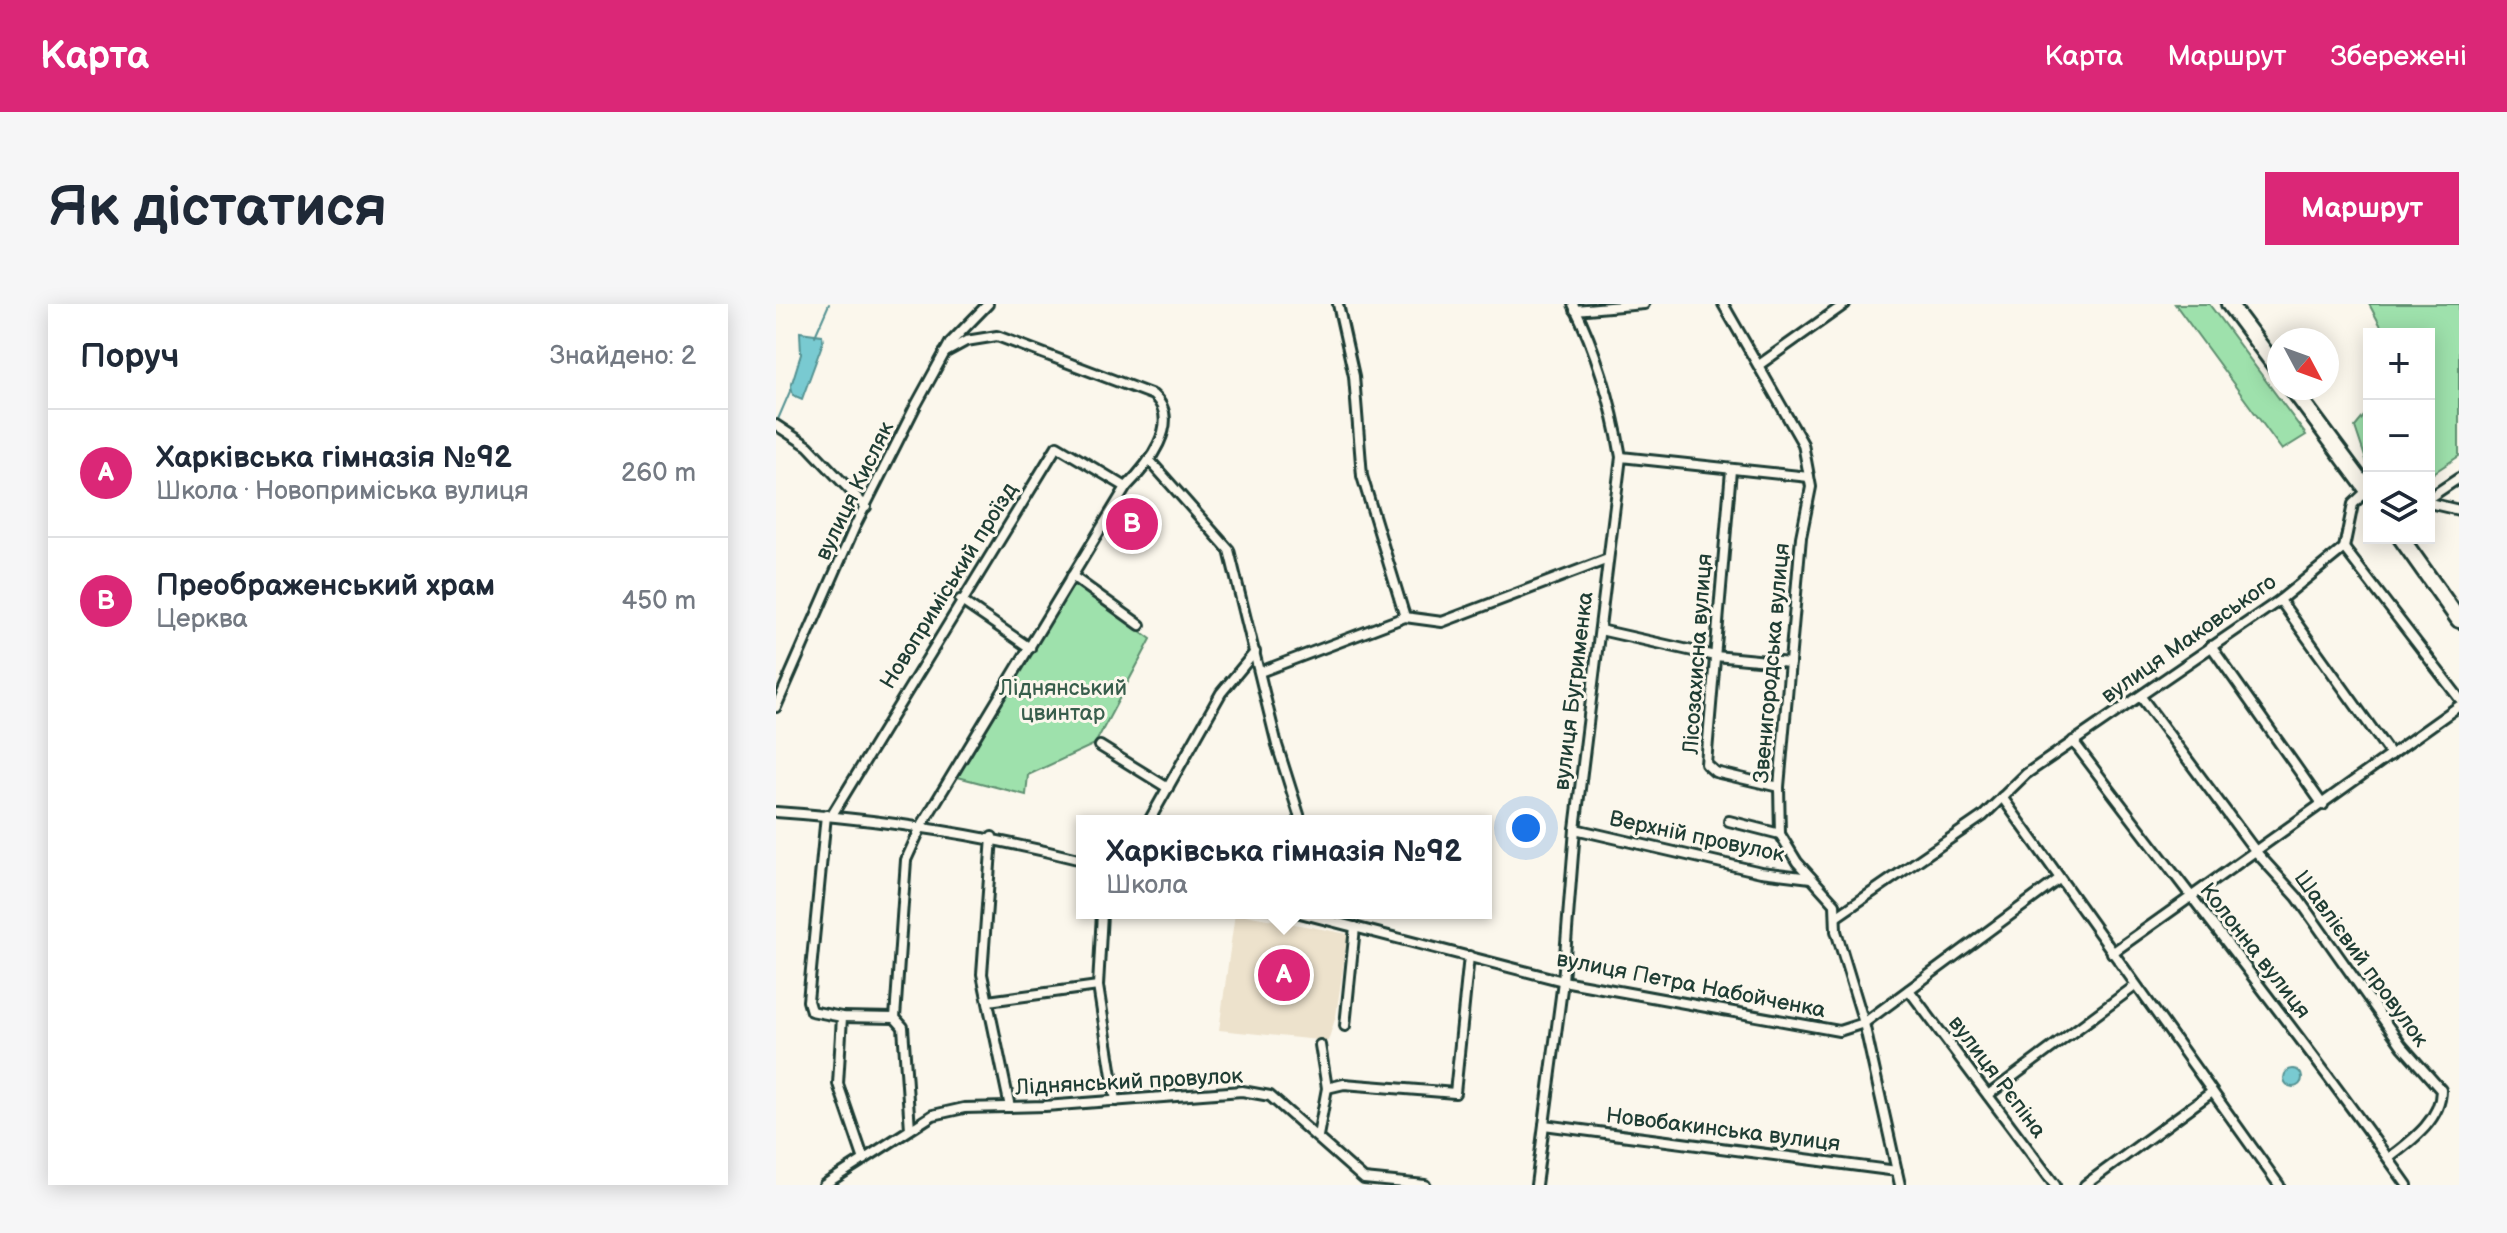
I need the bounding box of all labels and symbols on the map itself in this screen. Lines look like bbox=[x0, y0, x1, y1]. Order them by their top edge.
north arrow bbox=[2267, 328, 2339, 400]
street label: вулиця Кисляк bbox=[810, 417, 900, 565]
street label: Новоприміський проїзд bbox=[874, 478, 1024, 694]
pin: B bbox=[1106, 494, 1158, 554]
street label: Звенигородська вулиця bbox=[1748, 542, 1796, 784]
street label: Лісозахисна вулиця bbox=[1677, 553, 1718, 756]
street label: вулиця Маковського bbox=[2096, 568, 2282, 710]
street label: вулиця Бугрименка bbox=[1548, 590, 1600, 792]
park label: Ліднянський цвинтар bbox=[998, 675, 1127, 727]
street label: Верхній провулок bbox=[1607, 805, 1787, 869]
your location bbox=[1506, 808, 1546, 848]
street label: Шавлієвий провулок bbox=[2288, 866, 2434, 1053]
street label: Колонна вулиця bbox=[2194, 878, 2316, 1024]
pin: A bbox=[1258, 945, 1310, 1005]
street label: вулиця Петра Набойченка bbox=[1554, 946, 1828, 1024]
street label: вулиця Рєпіна bbox=[1942, 1010, 2052, 1144]
street label: Ліднянський провулок bbox=[1013, 1063, 1244, 1102]
street label: Новобакинська вулиця bbox=[1604, 1102, 1842, 1158]

